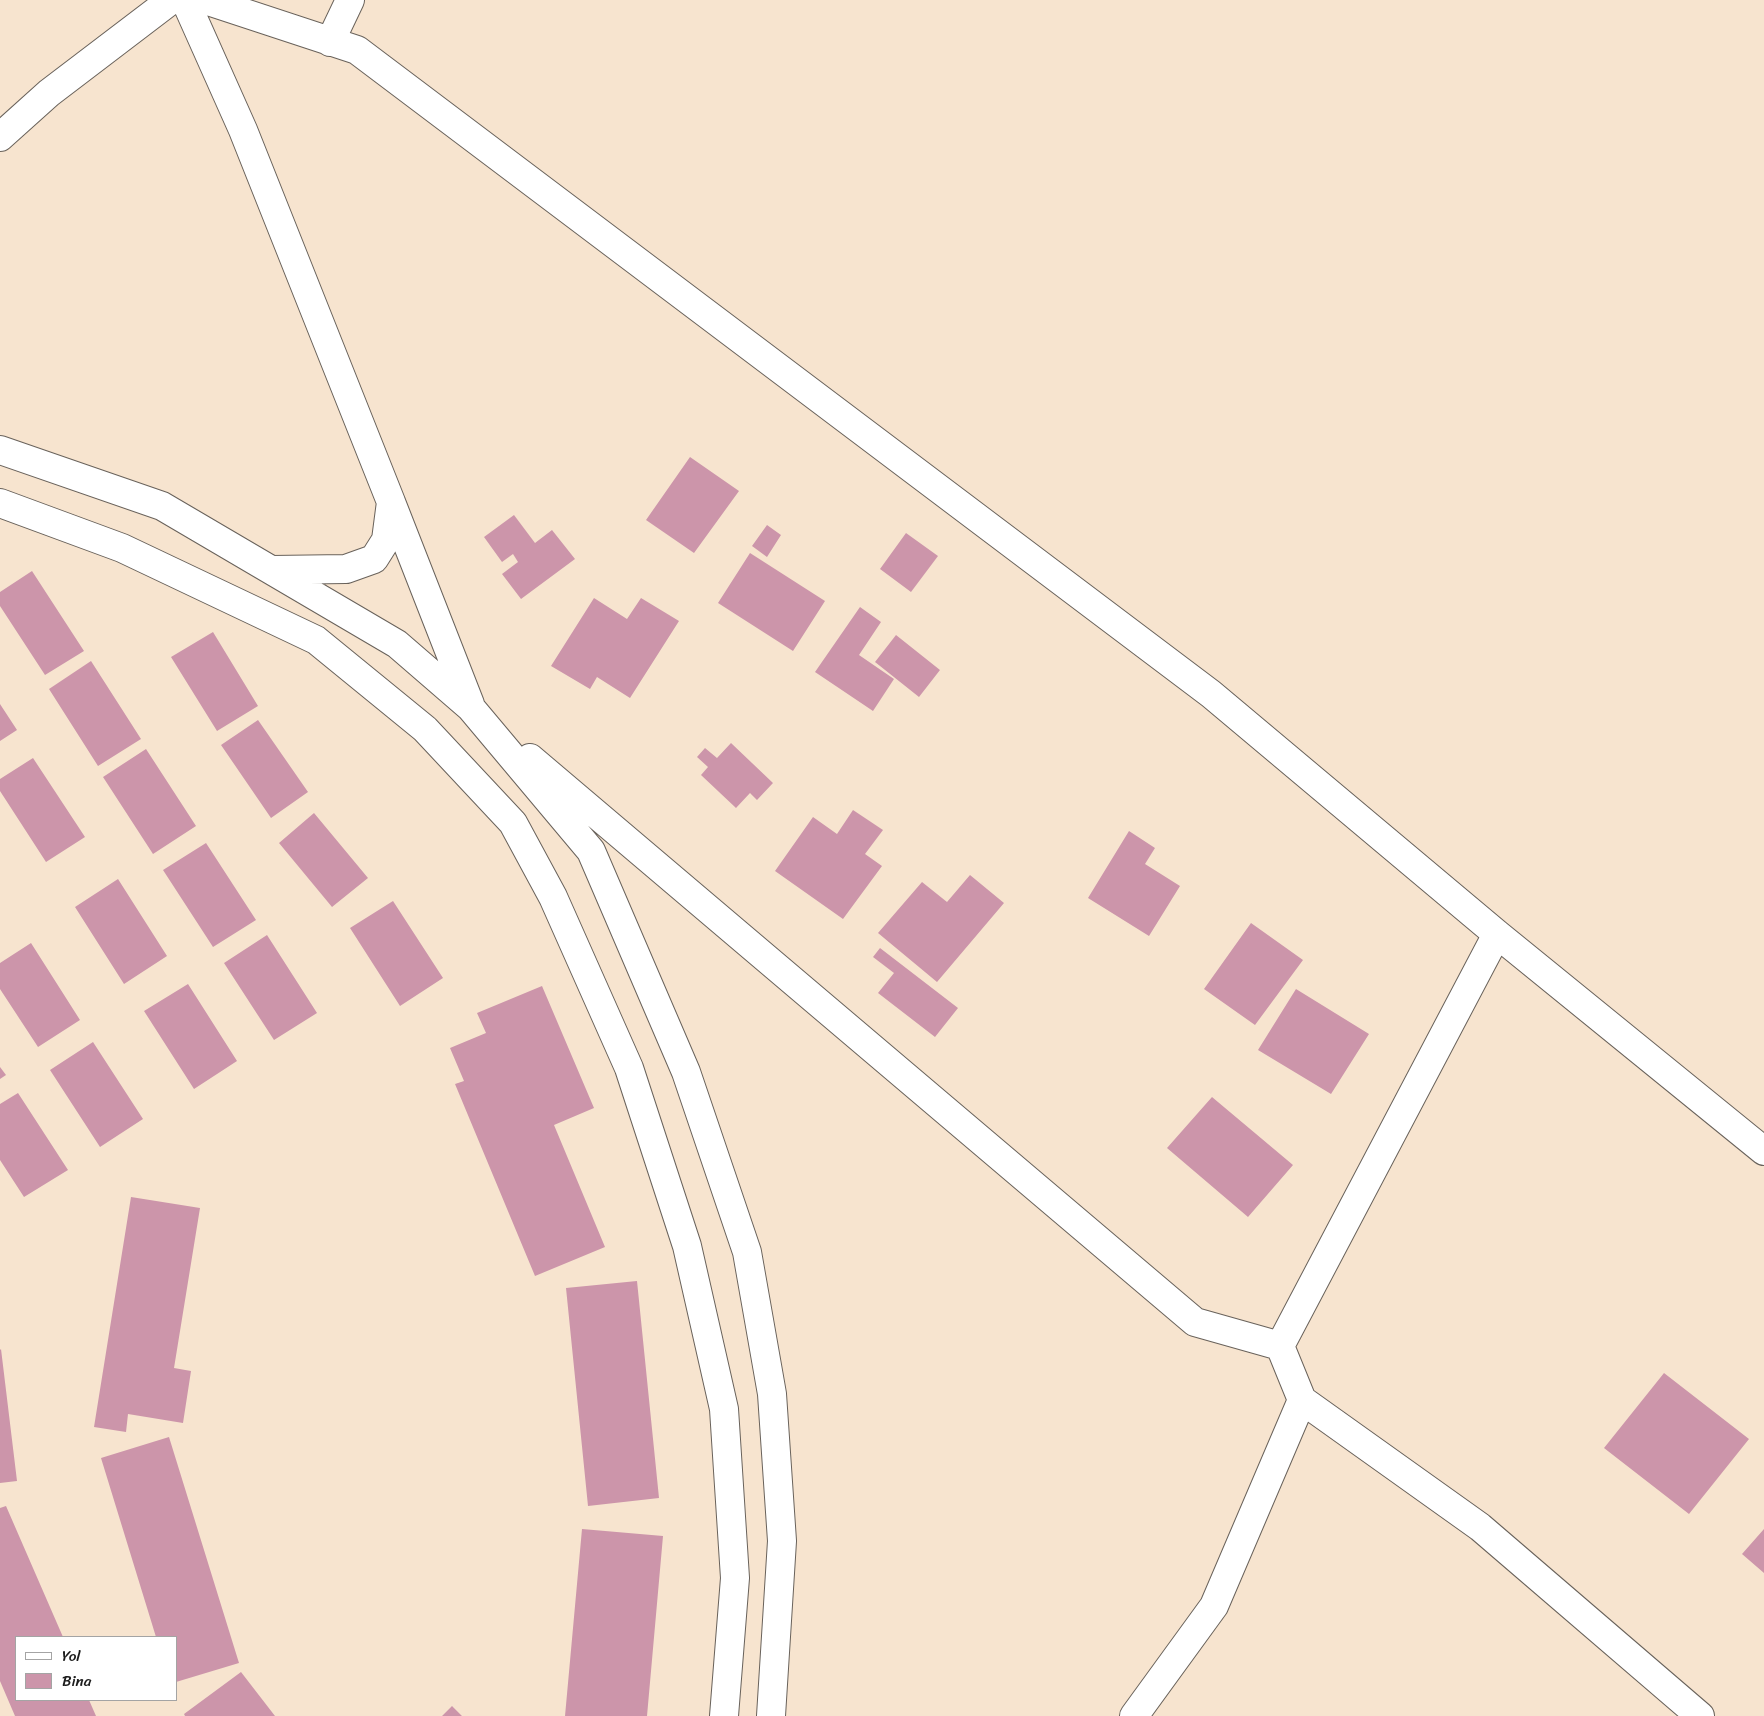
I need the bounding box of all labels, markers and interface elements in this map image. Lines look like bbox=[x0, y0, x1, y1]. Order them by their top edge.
legend bbox=[15, 1636, 178, 1701]
text: Yol bbox=[62, 1643, 81, 1669]
text: Bina bbox=[62, 1668, 91, 1694]

